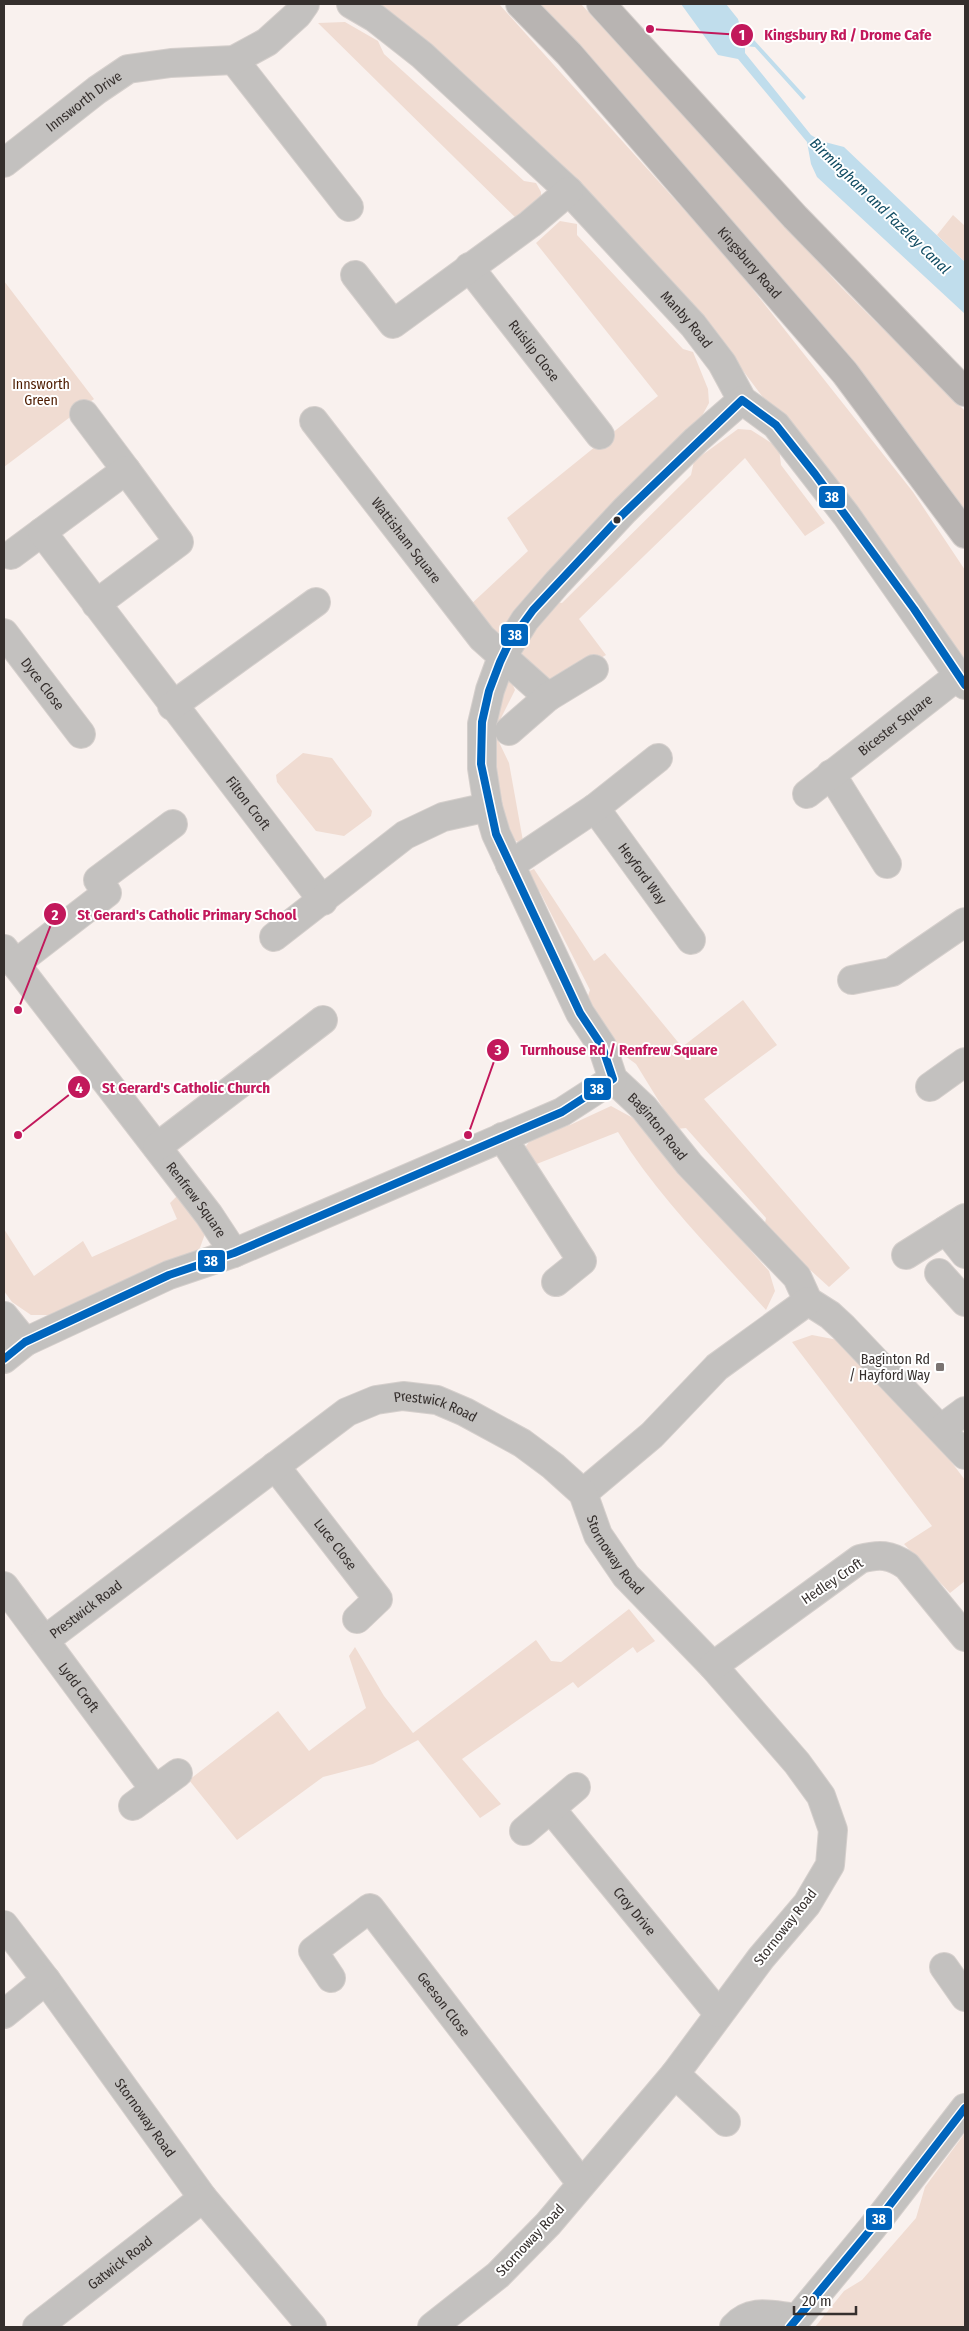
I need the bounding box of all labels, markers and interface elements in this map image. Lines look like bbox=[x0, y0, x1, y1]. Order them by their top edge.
callout: Kingsbury Rd / Drome Cafe bbox=[730, 20, 942, 50]
text: 1 bbox=[739, 26, 745, 44]
text: Kingsbury Rd / Drome Cafe bbox=[764, 26, 932, 44]
street label: Innsworth Drive bbox=[43, 68, 125, 136]
water label: Birmingham and Fazeley Canal bbox=[806, 134, 954, 278]
street label: Kingsbury Road bbox=[714, 224, 785, 302]
street label: Manby Road bbox=[657, 288, 716, 352]
street label: Ruislip Close bbox=[505, 317, 563, 385]
park label: Innsworth Green bbox=[12, 376, 70, 409]
line badge: 38 bbox=[818, 485, 846, 509]
text: 38 bbox=[824, 489, 840, 506]
street label: Wattisham Square bbox=[367, 494, 445, 587]
unlabelled marker bbox=[612, 515, 622, 525]
line badge: 38 bbox=[500, 623, 529, 647]
text: 38 bbox=[507, 627, 523, 644]
street label: Dyce Close bbox=[17, 655, 68, 714]
street label: Bicester Square bbox=[855, 691, 936, 760]
street label: Filton Croft bbox=[222, 773, 274, 834]
street label: Heyford Way bbox=[614, 840, 671, 908]
callout: St Gerard's Catholic Primary School bbox=[43, 899, 307, 929]
text: 2 bbox=[51, 906, 59, 924]
text: St Gerard's Catholic Primary School bbox=[77, 906, 298, 924]
callout: Turnhouse Rd / Renfrew Square bbox=[486, 1035, 728, 1065]
text: 3 bbox=[493, 1041, 502, 1059]
text: Turnhouse Rd / Renfrew Square bbox=[520, 1041, 718, 1059]
callout: St Gerard's Catholic Church bbox=[67, 1072, 280, 1102]
line badge: 38 bbox=[583, 1077, 612, 1101]
text: 4 bbox=[75, 1079, 83, 1097]
text: St Gerard's Catholic Church bbox=[102, 1079, 270, 1097]
text: 38 bbox=[589, 1081, 605, 1098]
street label: Baginton Road bbox=[624, 1089, 691, 1164]
street label: Renfrew Square bbox=[162, 1159, 230, 1241]
line badge: 38 bbox=[197, 1249, 226, 1273]
text: 38 bbox=[203, 1253, 219, 1270]
place label: Baginton Rd / Hayford Way bbox=[849, 1351, 931, 1384]
marker: Baginton Rd / Hayford Way bbox=[934, 1361, 946, 1373]
street label: Prestwick Road bbox=[393, 1388, 480, 1426]
street label: Stornoway Road bbox=[583, 1513, 647, 1598]
street label: Luce Close bbox=[310, 1516, 360, 1574]
street label: Hedley Croft bbox=[798, 1554, 867, 1608]
street label: Prestwick Road bbox=[46, 1577, 126, 1643]
street label: Lydd Croft bbox=[55, 1659, 103, 1716]
street label: Croy Drive bbox=[609, 1884, 659, 1939]
street label: Stornoway Road bbox=[750, 1886, 821, 1969]
street label: Geeson Close bbox=[413, 1969, 474, 2040]
street label: Stornoway Road bbox=[111, 2076, 179, 2161]
street label: Stornoway Road bbox=[493, 2201, 568, 2280]
line badge: 38 bbox=[865, 2207, 893, 2231]
text: 38 bbox=[871, 2211, 887, 2228]
street label: Gatwick Road bbox=[85, 2233, 156, 2293]
scale bar bbox=[794, 2284, 856, 2316]
text: 20 m bbox=[802, 2292, 832, 2310]

